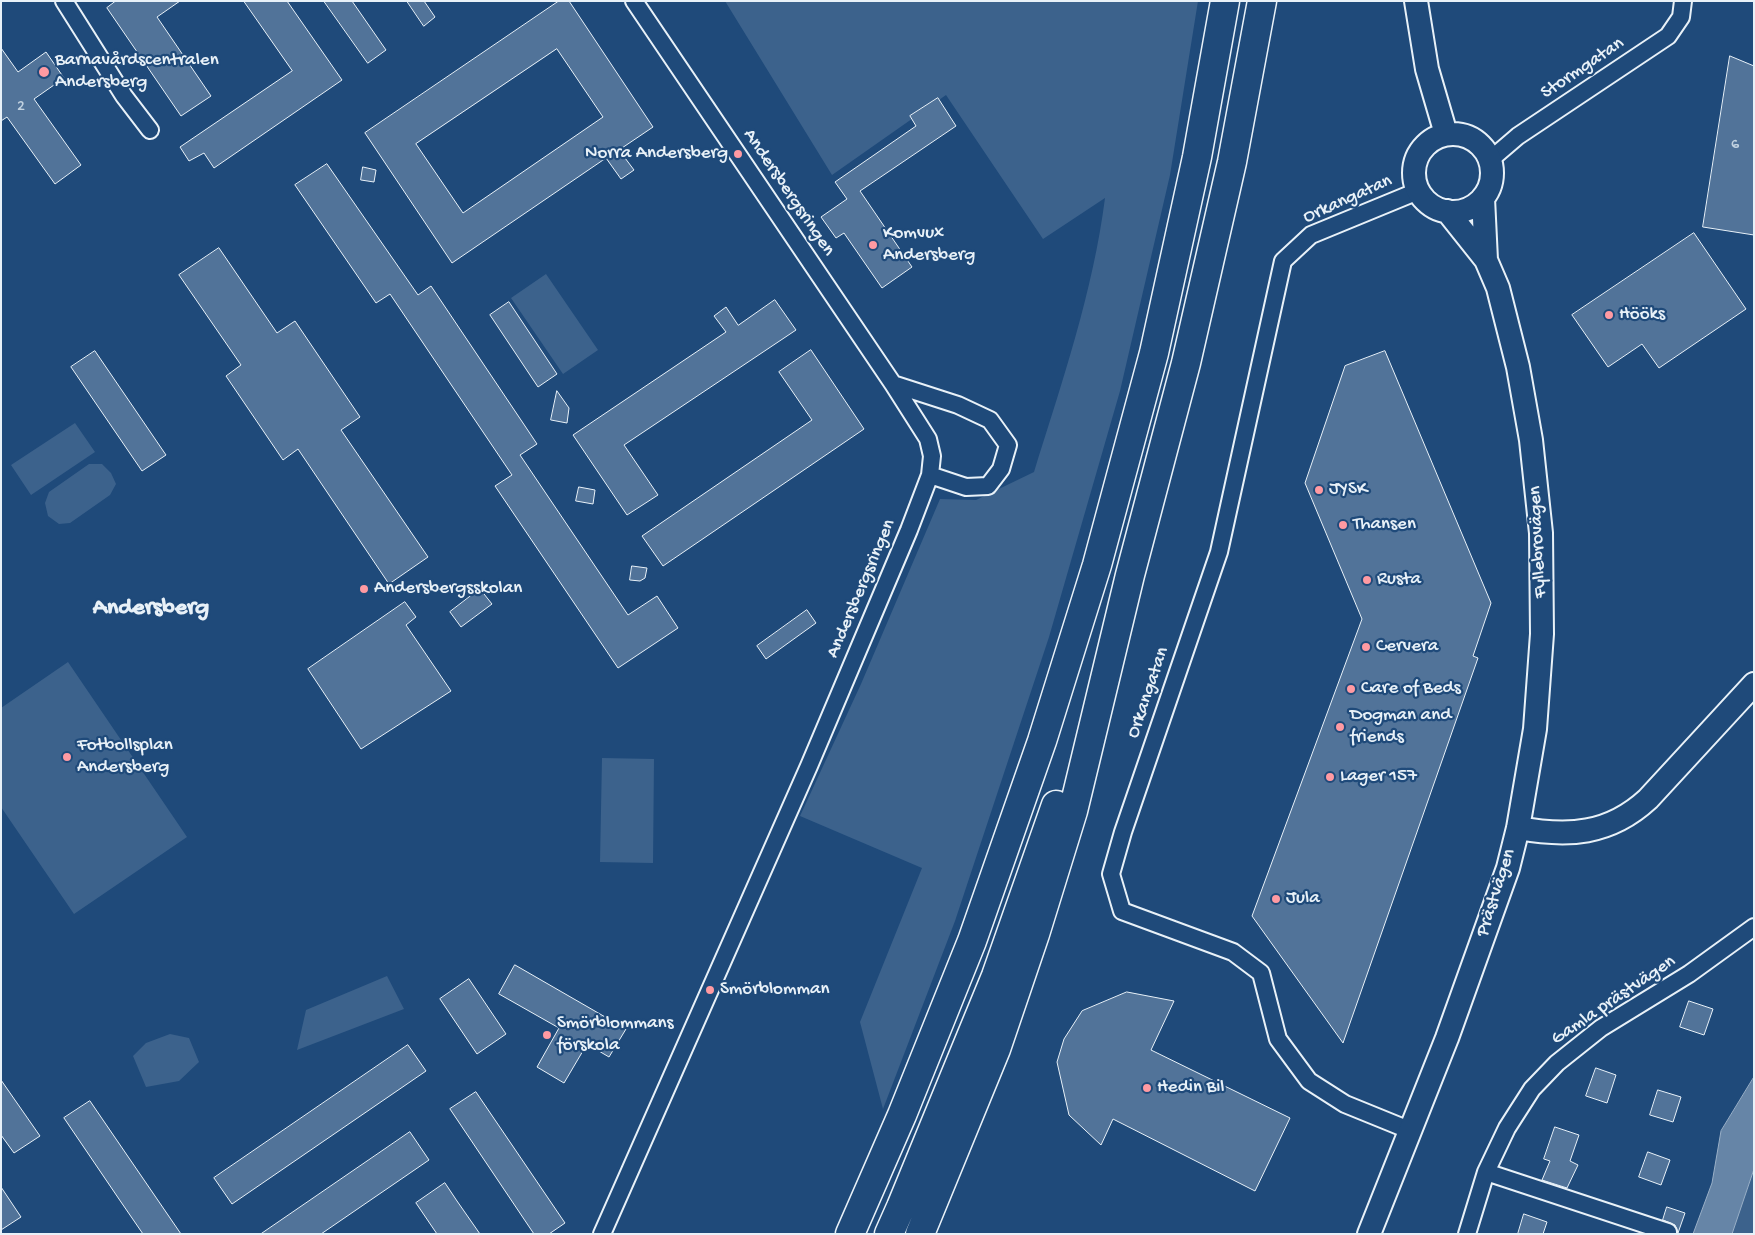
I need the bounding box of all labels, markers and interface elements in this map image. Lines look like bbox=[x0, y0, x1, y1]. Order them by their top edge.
street label: Stormgatan bbox=[1537, 33, 1629, 105]
place label: Barnavårdscentralen Andersberg bbox=[55, 50, 219, 94]
marker: Barnavårdscentralen Andersberg bbox=[37, 65, 51, 79]
house number: 2 bbox=[17, 98, 25, 118]
street label: Andersbergsringen bbox=[737, 125, 839, 261]
house number: 6 bbox=[1731, 136, 1739, 156]
place label: Norra Andersberg bbox=[585, 143, 728, 165]
marker: Norra Andersberg bbox=[732, 148, 744, 160]
street label: Orkangatan bbox=[1300, 170, 1396, 230]
place label: Komvux Andersberg bbox=[883, 223, 975, 267]
marker: Komvux Andersberg bbox=[867, 239, 879, 251]
place label: Hööks bbox=[1619, 304, 1665, 326]
marker: Hööks bbox=[1603, 309, 1615, 321]
place label: JYSK bbox=[1329, 479, 1367, 501]
marker: JYSK bbox=[1313, 484, 1325, 496]
street label: Fyllebrovägen bbox=[1525, 485, 1553, 599]
place label: Thansen bbox=[1353, 514, 1416, 536]
street label: Andersbergsringen bbox=[822, 516, 902, 662]
marker: Thansen bbox=[1337, 519, 1349, 531]
place label: Rusta bbox=[1377, 569, 1421, 591]
marker: Rusta bbox=[1361, 574, 1373, 586]
place label: Andersbergsskolan bbox=[374, 578, 522, 600]
marker: Andersbergsskolan bbox=[358, 583, 370, 595]
district label: Andersberg bbox=[93, 595, 209, 623]
place label: Cervera bbox=[1376, 636, 1438, 658]
marker: Cervera bbox=[1360, 641, 1372, 653]
street label: Orkangatan bbox=[1123, 644, 1175, 742]
place label: Care of Beds bbox=[1361, 678, 1461, 700]
marker: Care of Beds bbox=[1345, 683, 1357, 695]
place label: Dogman and friends bbox=[1350, 705, 1451, 749]
marker: Dogman and friends bbox=[1334, 721, 1346, 733]
place label: Fotbollsplan Andersberg bbox=[77, 735, 173, 779]
marker: Fotbollsplan Andersberg bbox=[61, 751, 73, 763]
place label: Lager 157 bbox=[1340, 766, 1417, 788]
marker: Lager 157 bbox=[1324, 771, 1336, 783]
street label: Prästvägen bbox=[1472, 846, 1522, 940]
place label: Jula bbox=[1286, 888, 1320, 910]
marker: Jula bbox=[1270, 893, 1282, 905]
street label: Gamla prästvägen bbox=[1547, 951, 1681, 1051]
place label: Smörblomman bbox=[720, 979, 830, 1001]
marker: Smörblomman bbox=[704, 984, 716, 996]
place label: Smörblommans förskola bbox=[557, 1013, 674, 1057]
marker: Smörblommans förskola bbox=[541, 1029, 553, 1041]
place label: Hedin Bil bbox=[1157, 1077, 1224, 1099]
marker: Hedin Bil bbox=[1141, 1082, 1153, 1094]

